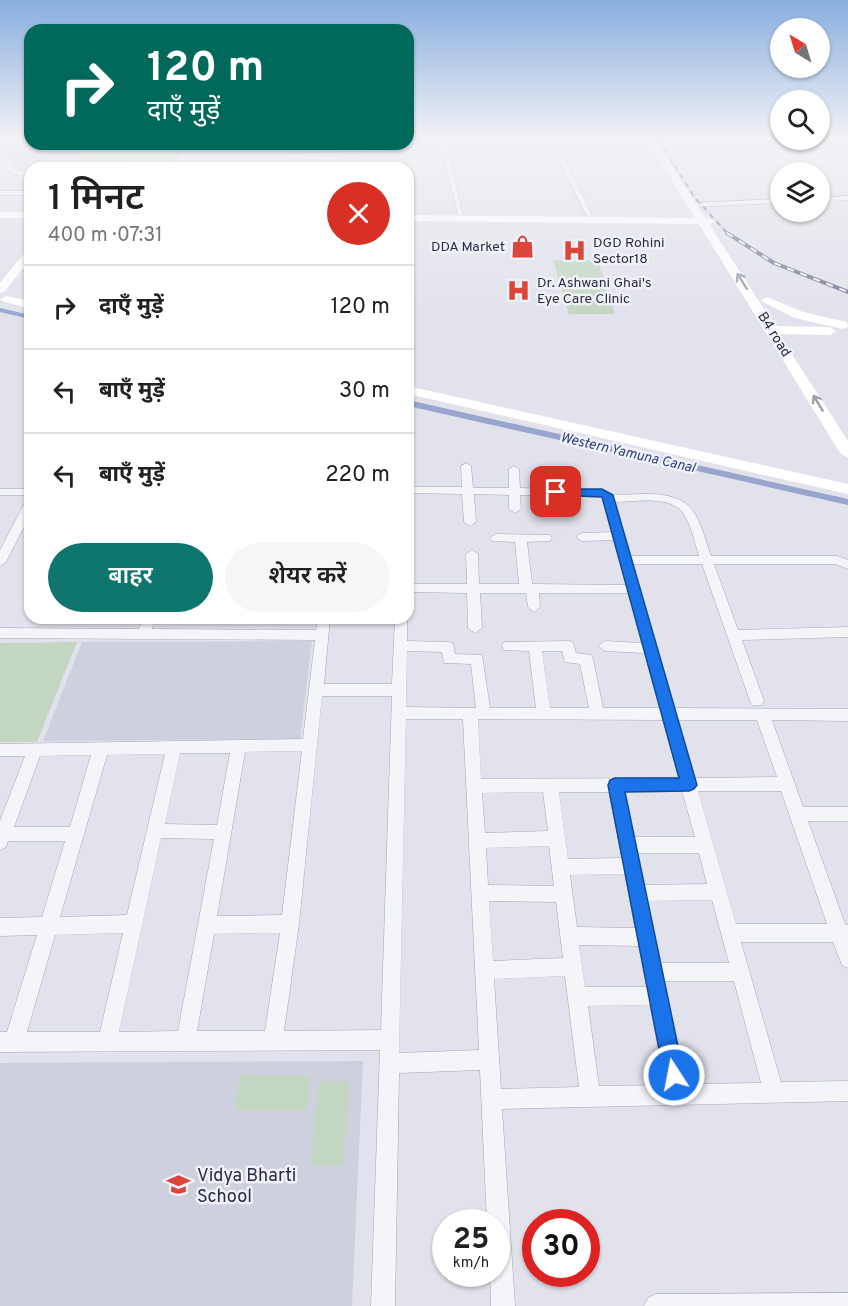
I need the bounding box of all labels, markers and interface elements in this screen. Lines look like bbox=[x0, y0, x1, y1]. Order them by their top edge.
north arrow bbox=[770, 18, 830, 78]
map controls bbox=[770, 18, 830, 222]
text: 120 m bbox=[147, 43, 264, 96]
icon: right bbox=[48, 48, 126, 126]
button: search bbox=[770, 90, 830, 150]
text: दाएँ मुड़ें bbox=[147, 95, 220, 129]
button: layers bbox=[770, 162, 830, 222]
text: 1 मिनट bbox=[48, 177, 144, 223]
button: close bbox=[327, 182, 390, 245]
text: 400 m · 07:31 bbox=[48, 223, 163, 249]
shop icon: DDA Market bbox=[510, 233, 536, 259]
place label: DGD Rohini Sector18 bbox=[593, 235, 665, 268]
hospital icon: DGD Rohini Sector18 bbox=[562, 237, 588, 263]
place label: DDA Market bbox=[431, 239, 505, 256]
one-way arrow bbox=[735, 273, 747, 290]
place label: Dr. Ashwani Ghai's Eye Care Clinic bbox=[537, 275, 651, 308]
hospital icon: Dr. Ashwani Ghai's Eye Care Clinic bbox=[506, 277, 532, 303]
icon: right bbox=[48, 291, 81, 324]
text: दाएँ मुड़ें bbox=[99, 294, 164, 321]
text: 120 m bbox=[330, 294, 390, 321]
street label: B4 road bbox=[753, 309, 794, 360]
icon: left bbox=[48, 375, 81, 408]
text: बाएँ मुड़ें bbox=[99, 378, 165, 405]
text: 30 m bbox=[339, 378, 390, 405]
one-way arrow bbox=[811, 395, 823, 412]
water label: Western Yamuna Canal bbox=[559, 430, 698, 478]
icon: left bbox=[48, 459, 81, 492]
text: बाएँ मुड़ें bbox=[99, 462, 165, 489]
text: 220 m bbox=[325, 462, 390, 489]
pin bbox=[530, 466, 581, 517]
icon: arrive bbox=[539, 475, 572, 508]
button: बाहर bbox=[48, 543, 213, 612]
button: शेयर करें bbox=[225, 543, 390, 612]
position arrow bbox=[642, 1043, 706, 1107]
place label: Vidya Bharti School bbox=[197, 1165, 296, 1209]
school or university icon: Vidya Bharti School bbox=[166, 1172, 192, 1198]
speed limit sign: 30 bbox=[522, 1209, 600, 1287]
text: 25 bbox=[453, 1222, 489, 1259]
text: km/h bbox=[453, 1254, 489, 1273]

